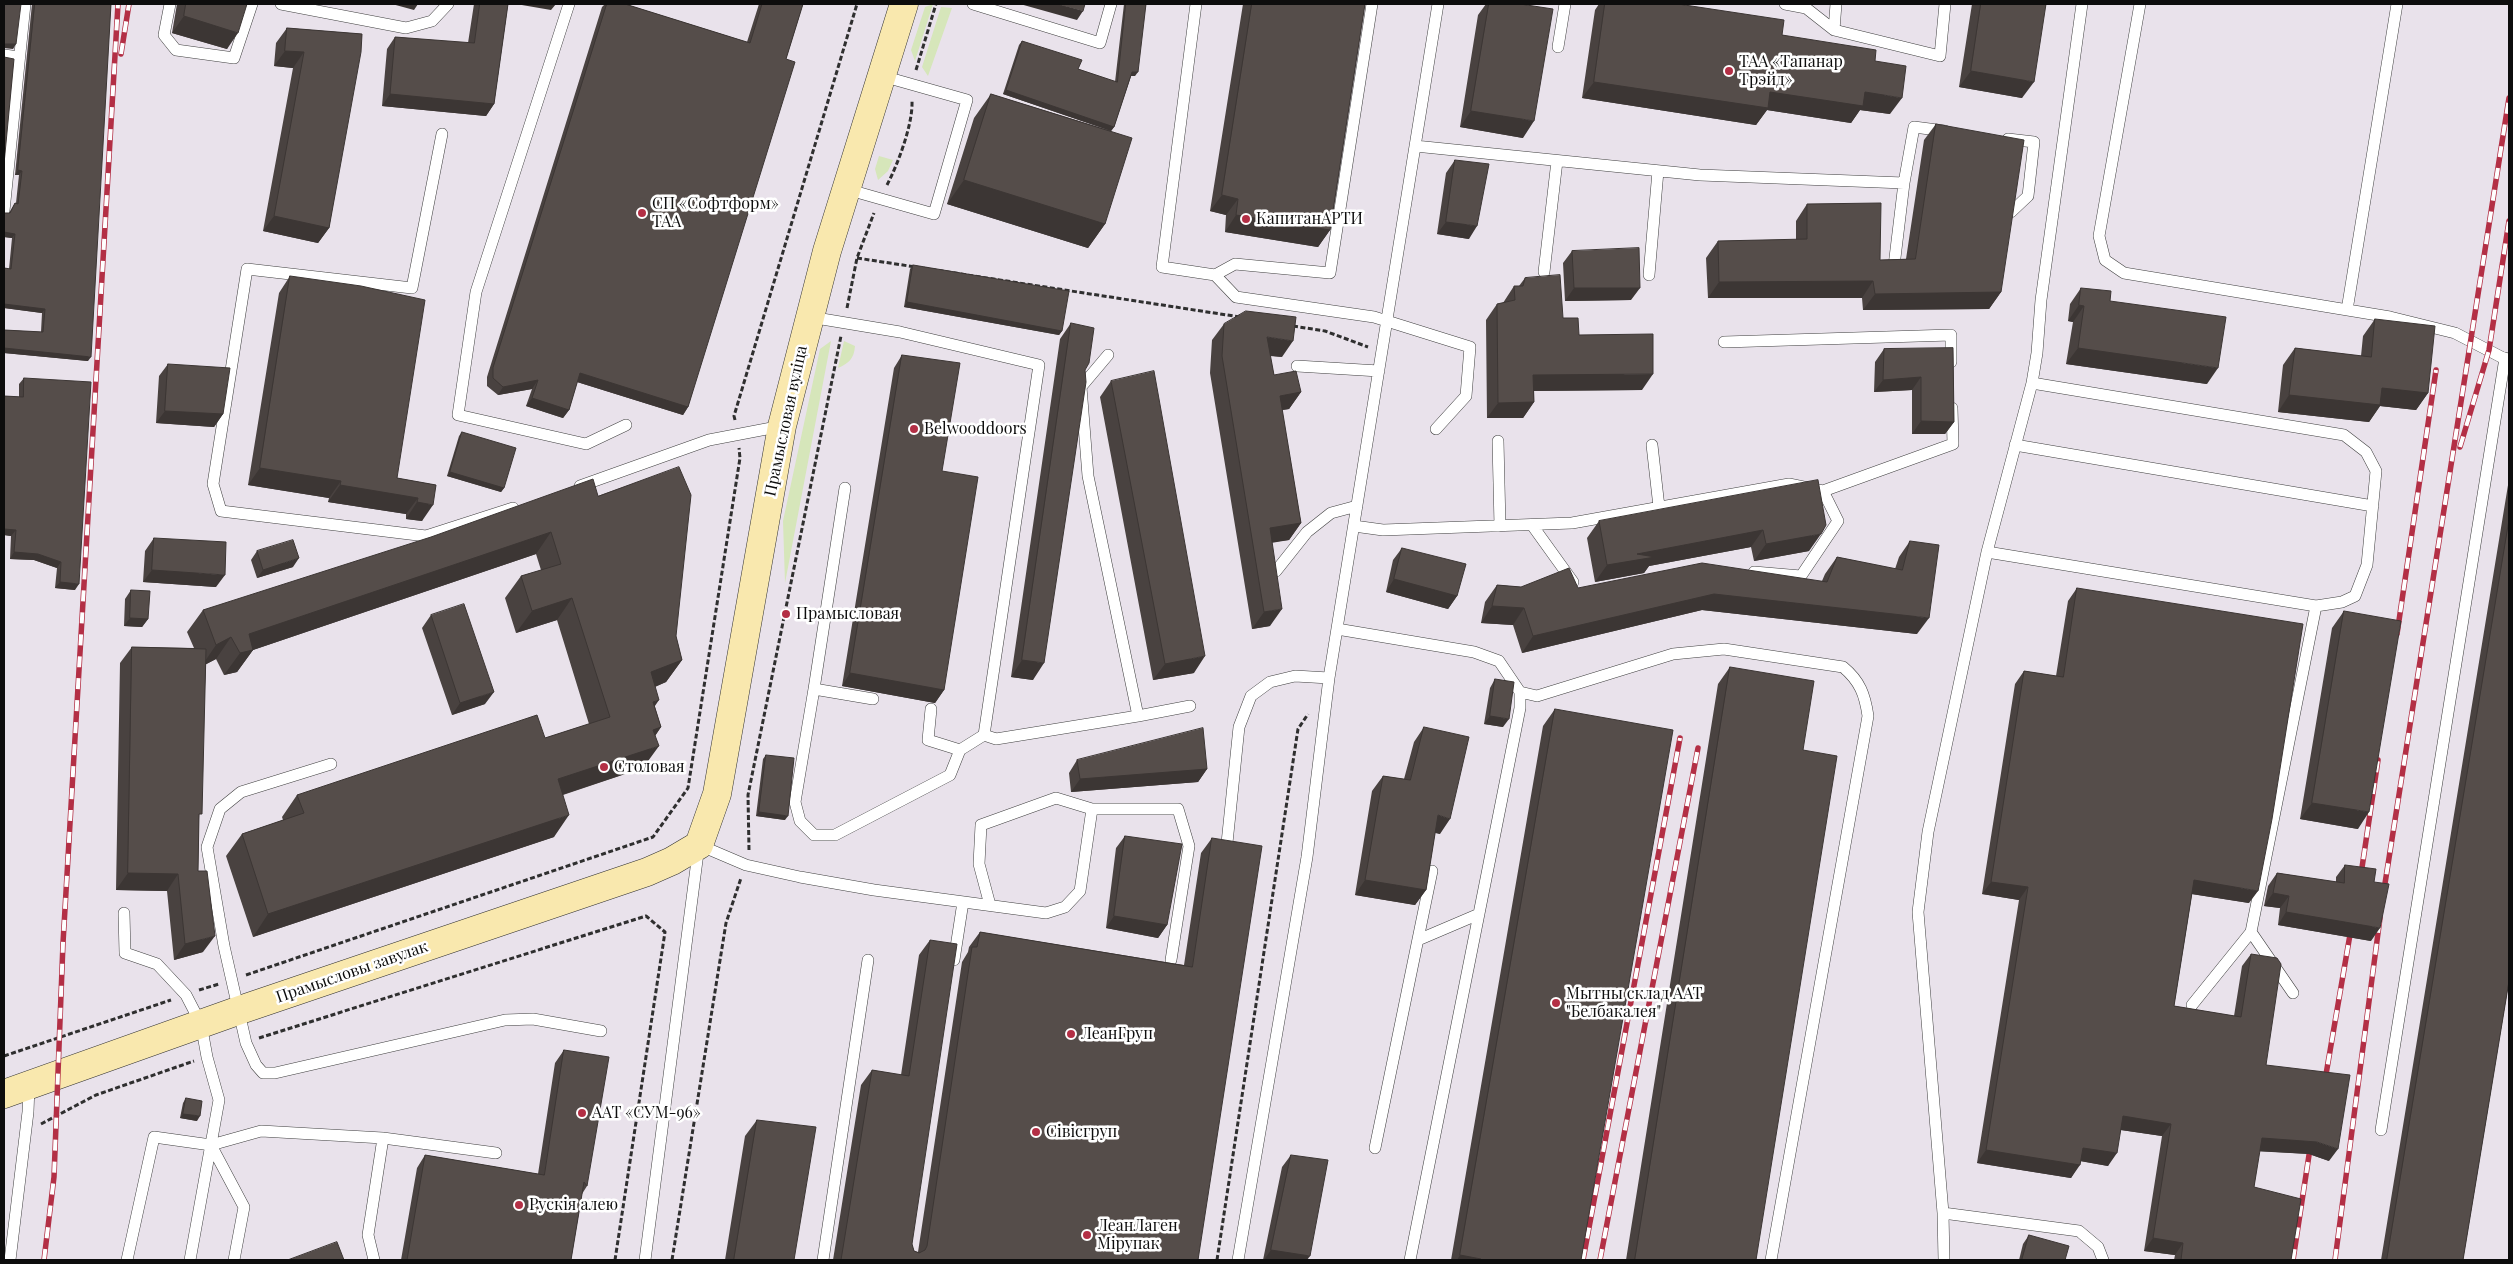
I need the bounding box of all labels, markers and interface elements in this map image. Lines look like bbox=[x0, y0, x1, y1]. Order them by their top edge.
place label: ТАА «Тапанар Трэйд» bbox=[1739, 52, 1843, 90]
marker: ТАА «Тапанар Трэйд» bbox=[1723, 65, 1735, 77]
place label: СП «Софтформ» ТАА bbox=[652, 194, 779, 232]
marker: СП «Софтформ» ТАА bbox=[636, 207, 648, 219]
place label: КапитанАРТИ bbox=[1256, 209, 1363, 229]
marker: КапитанАРТИ bbox=[1240, 213, 1252, 225]
street label: Прамысловая вуліца bbox=[761, 344, 811, 498]
place label: Belwooddoors bbox=[924, 419, 1027, 439]
marker: Belwooddoors bbox=[908, 423, 920, 435]
place label: Прамысловая bbox=[796, 604, 899, 624]
marker: Прамысловая bbox=[780, 608, 792, 620]
place label: Столовая bbox=[614, 757, 685, 777]
marker: Столовая bbox=[598, 761, 610, 773]
street label: Прамысловы завулак bbox=[274, 937, 430, 1007]
place label: Мытны склад ААТ "Белбакалея" bbox=[1566, 984, 1702, 1022]
marker: Мытны склад ААТ "Белбакалея" bbox=[1550, 997, 1562, 1009]
place label: ЛеанГруп bbox=[1081, 1024, 1153, 1044]
marker: ЛеанГруп bbox=[1065, 1028, 1077, 1040]
place label: ААТ «СУМ-96» bbox=[592, 1103, 701, 1123]
marker: ААТ «СУМ-96» bbox=[576, 1107, 588, 1119]
place label: Сівісгруп bbox=[1046, 1122, 1117, 1142]
marker: Сівісгруп bbox=[1030, 1126, 1042, 1138]
place label: Рускія алею bbox=[529, 1195, 618, 1215]
marker: Рускія алею bbox=[513, 1199, 525, 1211]
place label: ЛеанЛаген Мірупак bbox=[1097, 1216, 1178, 1254]
marker: ЛеанЛаген Мірупак bbox=[1081, 1229, 1093, 1241]

